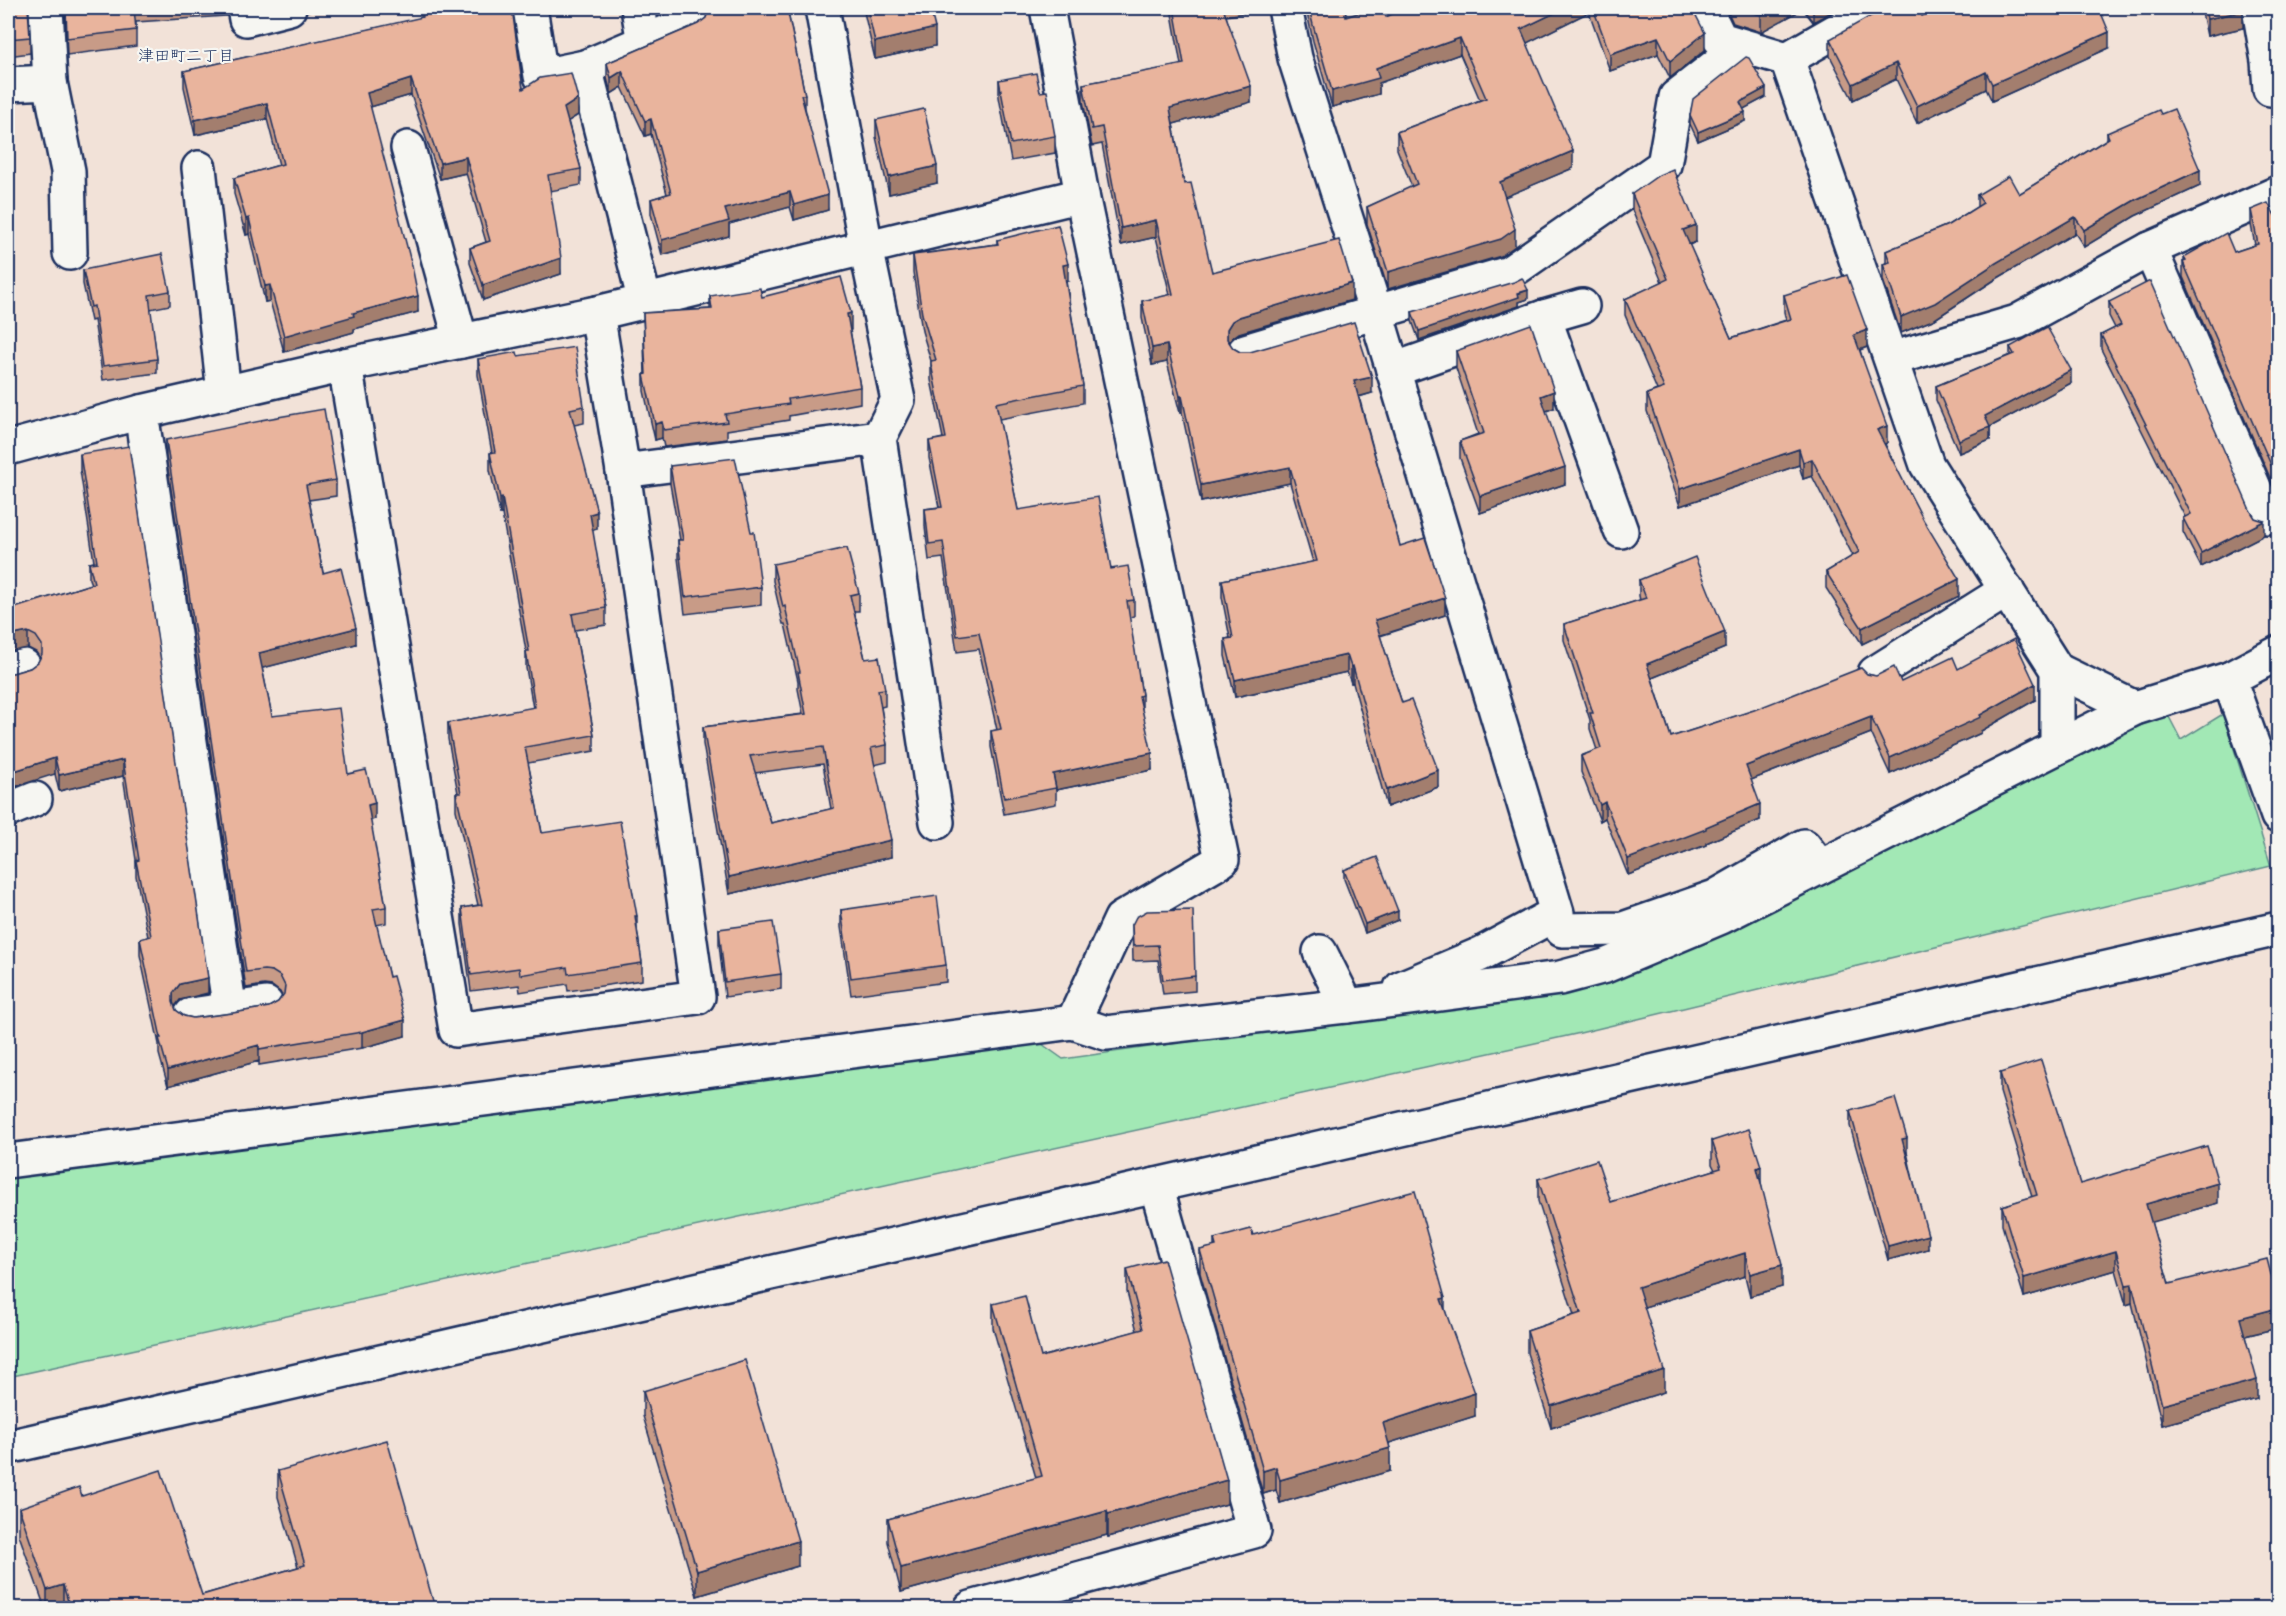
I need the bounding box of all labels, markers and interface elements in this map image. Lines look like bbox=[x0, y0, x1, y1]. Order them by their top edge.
district label: 津田町二丁目 bbox=[138, 47, 234, 66]

